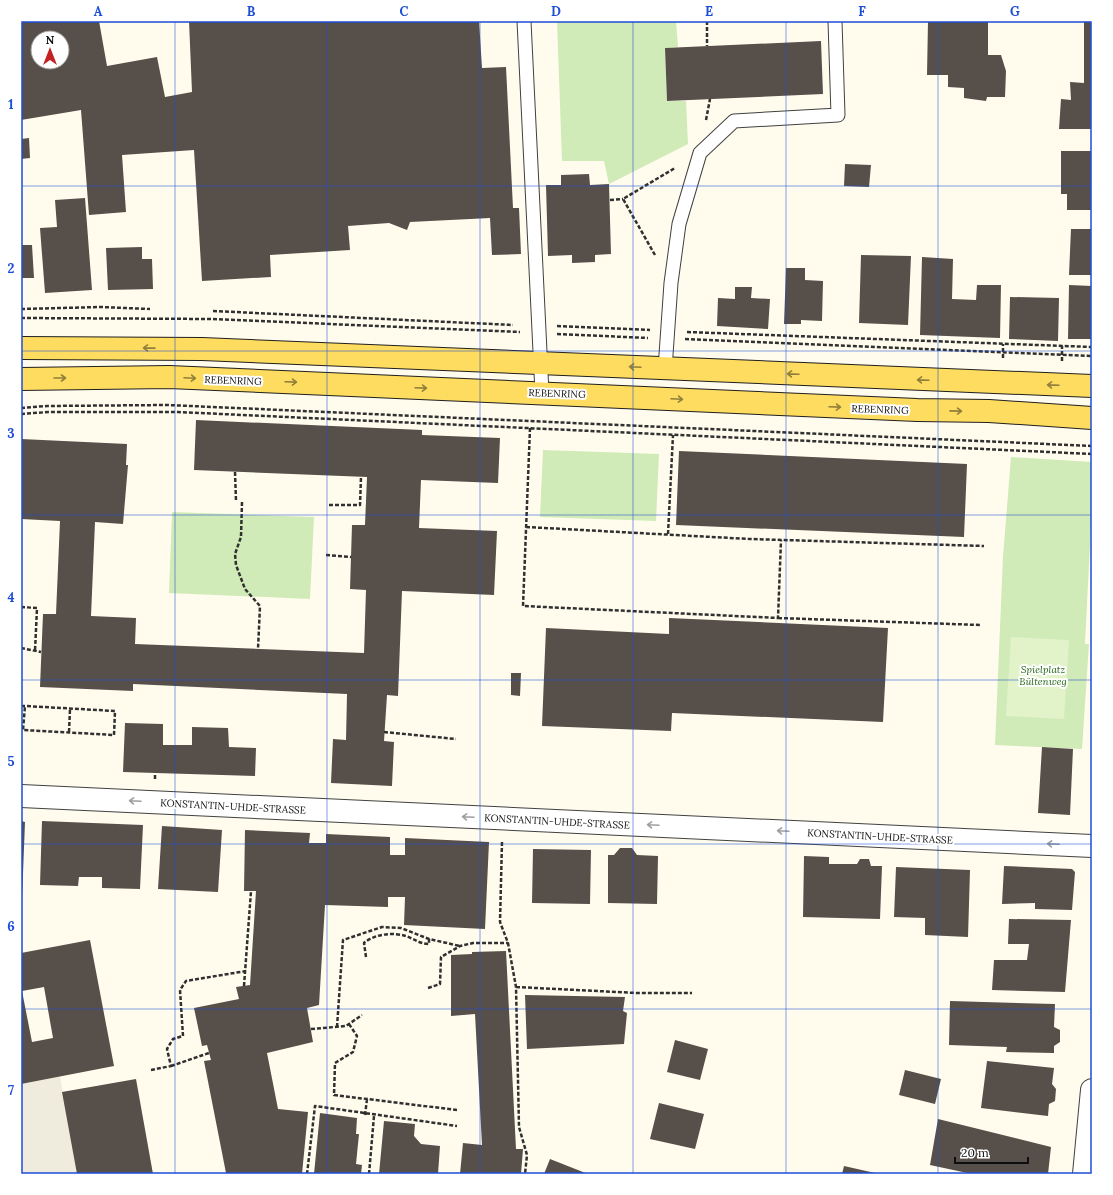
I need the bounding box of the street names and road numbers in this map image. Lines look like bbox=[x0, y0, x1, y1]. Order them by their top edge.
street label: REBENRING bbox=[204, 373, 262, 388]
street label: REBENRING bbox=[528, 386, 586, 401]
street label: REBENRING bbox=[851, 402, 909, 417]
street label: KONSTANTIN-UHDE-STRASSE bbox=[160, 796, 306, 817]
street label: KONSTANTIN-UHDE-STRASSE bbox=[484, 811, 630, 832]
street label: KONSTANTIN-UHDE-STRASSE bbox=[807, 826, 953, 847]

